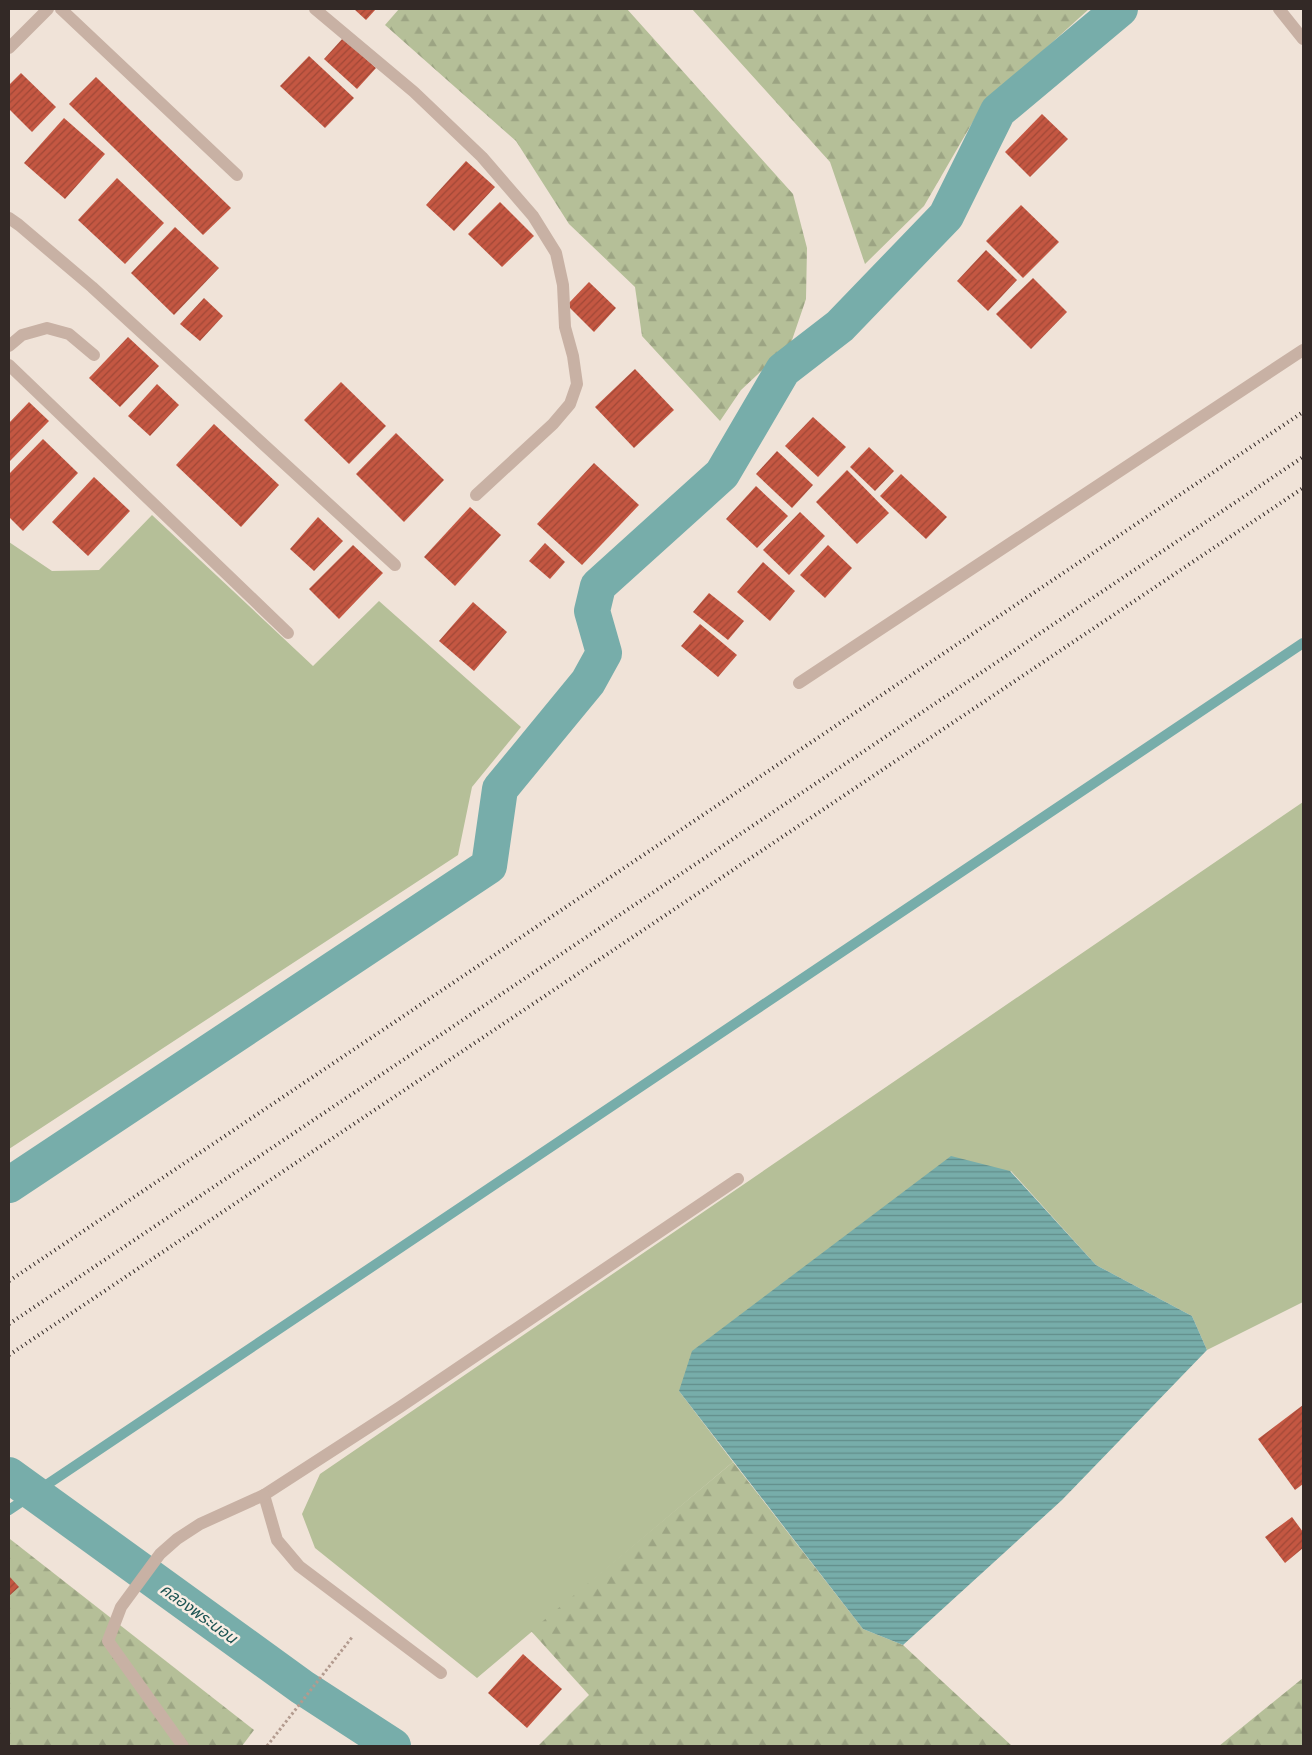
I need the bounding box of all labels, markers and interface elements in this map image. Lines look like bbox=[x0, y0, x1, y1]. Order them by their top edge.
water label: คลองพระนอน bbox=[157, 1578, 242, 1648]

